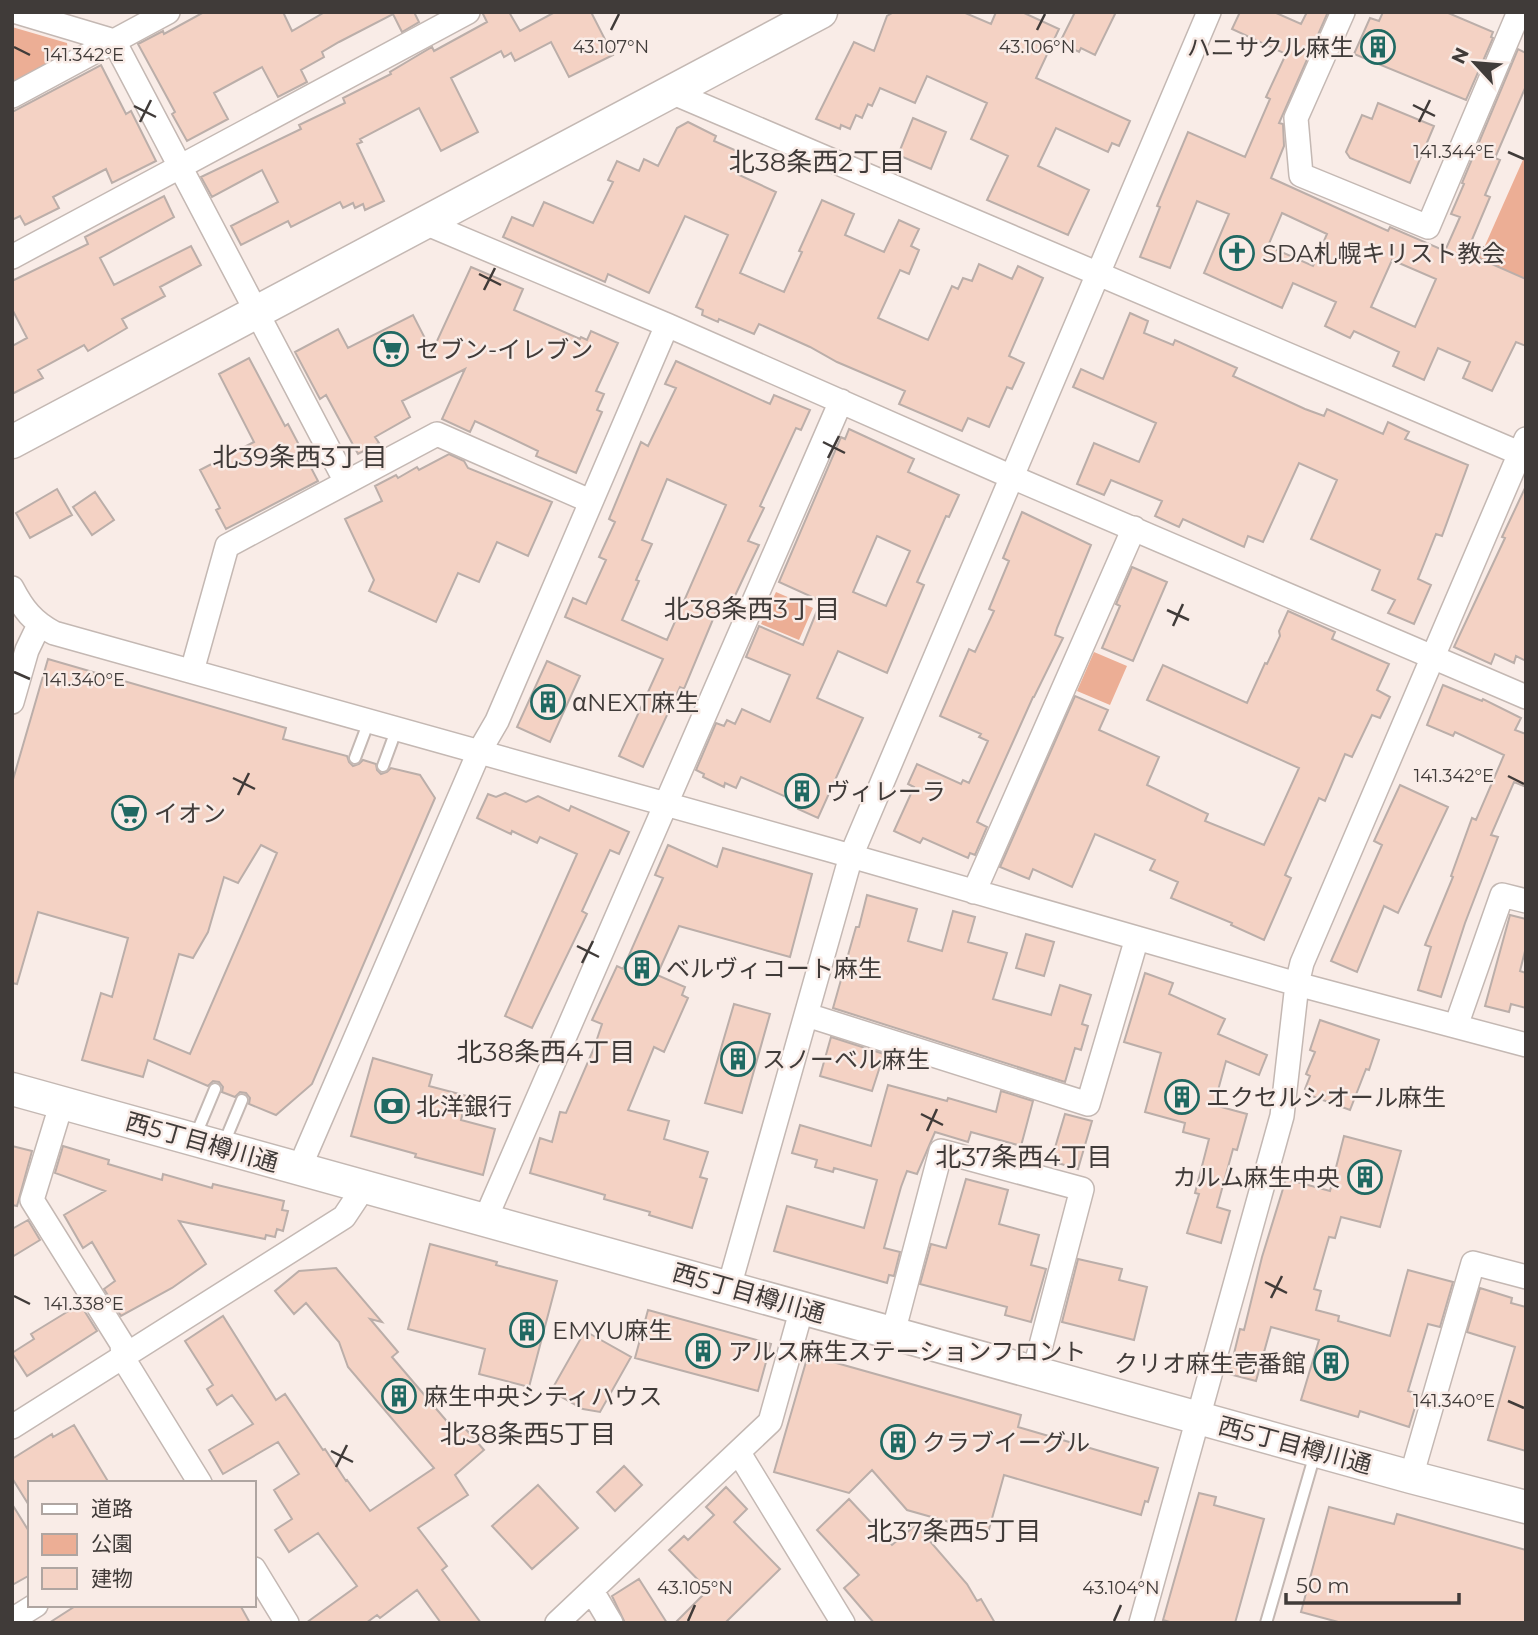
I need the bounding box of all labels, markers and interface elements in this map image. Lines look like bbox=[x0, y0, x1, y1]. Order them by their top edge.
building icon: ハニサクル麻生 bbox=[1359, 28, 1397, 66]
north arrow bbox=[1440, 28, 1510, 98]
place label: ハニサクル麻生 bbox=[1187, 33, 1354, 62]
text: 43.107°N bbox=[573, 36, 649, 58]
text: 43.106°N bbox=[999, 36, 1075, 58]
text: 141.342°E bbox=[44, 44, 124, 66]
text: N bbox=[1446, 44, 1474, 68]
text: 141.344°E bbox=[1413, 141, 1495, 163]
district label: 北38条西2丁目 bbox=[729, 146, 905, 178]
church icon: SDA札幌キリスト教会 bbox=[1218, 234, 1256, 272]
place label: SDA札幌キリスト教会 bbox=[1262, 239, 1506, 268]
supermarket icon: セブン-イレブン bbox=[372, 330, 410, 368]
place label: セブン-イレブン bbox=[416, 335, 593, 364]
district label: 北39条西3丁目 bbox=[212, 441, 388, 473]
district label: 北38条西3丁目 bbox=[664, 593, 840, 625]
text: 141.340°E bbox=[43, 669, 125, 691]
building icon: αNEXT麻生 bbox=[529, 683, 567, 721]
place label: αNEXT麻生 bbox=[572, 688, 699, 717]
text: 141.342°E bbox=[1414, 765, 1494, 787]
building icon: ヴィレーラ bbox=[783, 772, 821, 810]
place label: ヴィレーラ bbox=[826, 777, 946, 806]
supermarket icon: イオン bbox=[110, 794, 148, 832]
place label: イオン bbox=[154, 799, 226, 828]
building icon: ベルヴィコート麻生 bbox=[623, 949, 661, 987]
place label: ベルヴィコート麻生 bbox=[666, 954, 882, 983]
district label: 北38条西4丁目 bbox=[457, 1036, 635, 1068]
building icon: スノーベル麻生 bbox=[719, 1040, 757, 1078]
place label: スノーベル麻生 bbox=[762, 1045, 930, 1074]
building icon: エクセルシオール麻生 bbox=[1163, 1078, 1201, 1116]
place label: エクセルシオール麻生 bbox=[1206, 1083, 1446, 1112]
bank icon: 北洋銀行 bbox=[373, 1087, 411, 1125]
place label: 北洋銀行 bbox=[416, 1092, 512, 1121]
street label: 西5丁目樽川通 bbox=[122, 1106, 282, 1178]
district label: 北37条西4丁目 bbox=[936, 1141, 1112, 1173]
building icon: カルム麻生中央 bbox=[1346, 1158, 1384, 1196]
place label: カルム麻生中央 bbox=[1172, 1163, 1340, 1192]
street label: 西5丁目樽川通 bbox=[669, 1257, 829, 1329]
text: 141.338°E bbox=[44, 1293, 124, 1315]
building icon: EMYU麻生 bbox=[508, 1311, 546, 1349]
place label: EMYU麻生 bbox=[552, 1316, 673, 1345]
building icon: アルス麻生ステーションフロント bbox=[684, 1332, 722, 1370]
place label: アルス麻生ステーションフロント bbox=[728, 1337, 1087, 1366]
building icon: クリオ麻生壱番館 bbox=[1312, 1344, 1350, 1382]
place label: クリオ麻生壱番館 bbox=[1114, 1349, 1306, 1378]
building icon: 麻生中央シティハウス bbox=[380, 1377, 418, 1415]
place label: 麻生中央シティハウス bbox=[424, 1382, 663, 1411]
text: 141.340°E bbox=[1413, 1390, 1495, 1412]
street label: 西5丁目樽川通 bbox=[1215, 1411, 1375, 1479]
district label: 北38条西5丁目 bbox=[440, 1418, 616, 1450]
building icon: クラブイーグル bbox=[879, 1423, 917, 1461]
place label: クラブイーグル bbox=[922, 1428, 1090, 1457]
legend bbox=[28, 1481, 256, 1607]
text: 道路 bbox=[91, 1496, 133, 1521]
district label: 北37条西5丁目 bbox=[867, 1515, 1041, 1547]
text: 公園 bbox=[91, 1531, 133, 1556]
scale bar bbox=[1286, 1562, 1459, 1606]
text: 建物 bbox=[91, 1566, 133, 1591]
text: 50 m bbox=[1296, 1573, 1350, 1598]
text: 43.105°N bbox=[657, 1577, 733, 1599]
text: 43.104°N bbox=[1082, 1577, 1160, 1599]

